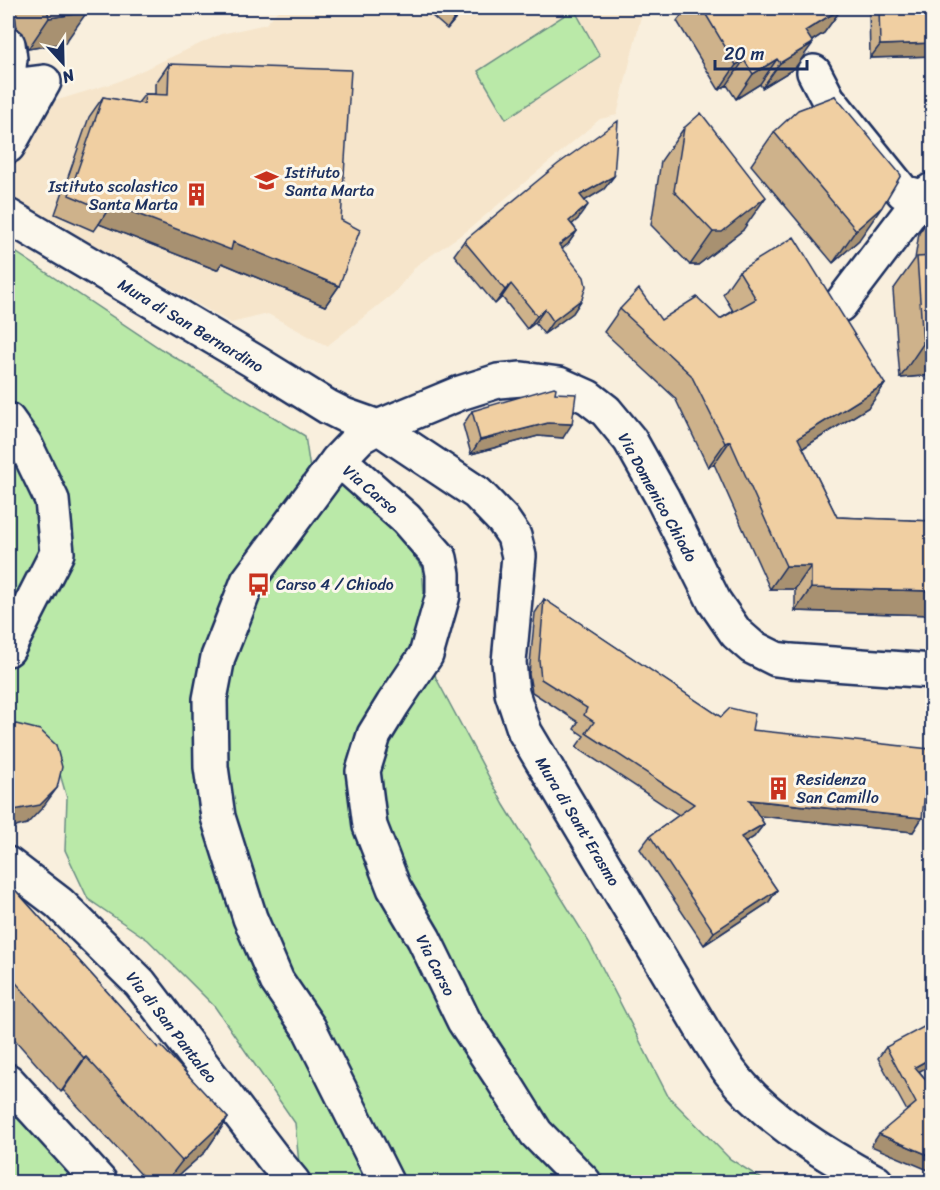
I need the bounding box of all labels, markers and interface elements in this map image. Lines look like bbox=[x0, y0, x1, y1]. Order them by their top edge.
north arrow bbox=[33, 33, 93, 93]
scale bar bbox=[715, 33, 806, 71]
text: 20 m bbox=[724, 38, 764, 70]
text: N bbox=[57, 61, 80, 92]
place label: Istituto Santa Marta bbox=[284, 158, 374, 205]
school or university icon: Istituto Santa Marta bbox=[254, 168, 280, 194]
place label: Istituto scolastico Santa Marta bbox=[47, 172, 178, 219]
building icon: Istituto scolastico Santa Marta bbox=[183, 182, 209, 208]
street label: Mura di San Bernardino bbox=[112, 270, 269, 381]
street label: Via Domenico Chiodo bbox=[610, 427, 705, 568]
street label: Via Carso bbox=[336, 457, 405, 522]
place label: Carso 4 / Chiodo bbox=[276, 570, 394, 599]
bus stop icon: Carso 4 / Chiodo bbox=[245, 571, 271, 597]
street label: Mura di Sant'Erasmo bbox=[527, 751, 628, 892]
place label: Residenza San Camillo bbox=[796, 765, 879, 812]
building icon: Residenza San Camillo bbox=[765, 775, 791, 801]
street label: Via Carso bbox=[408, 929, 463, 1001]
street label: Via di San Pantaleo bbox=[118, 965, 225, 1090]

